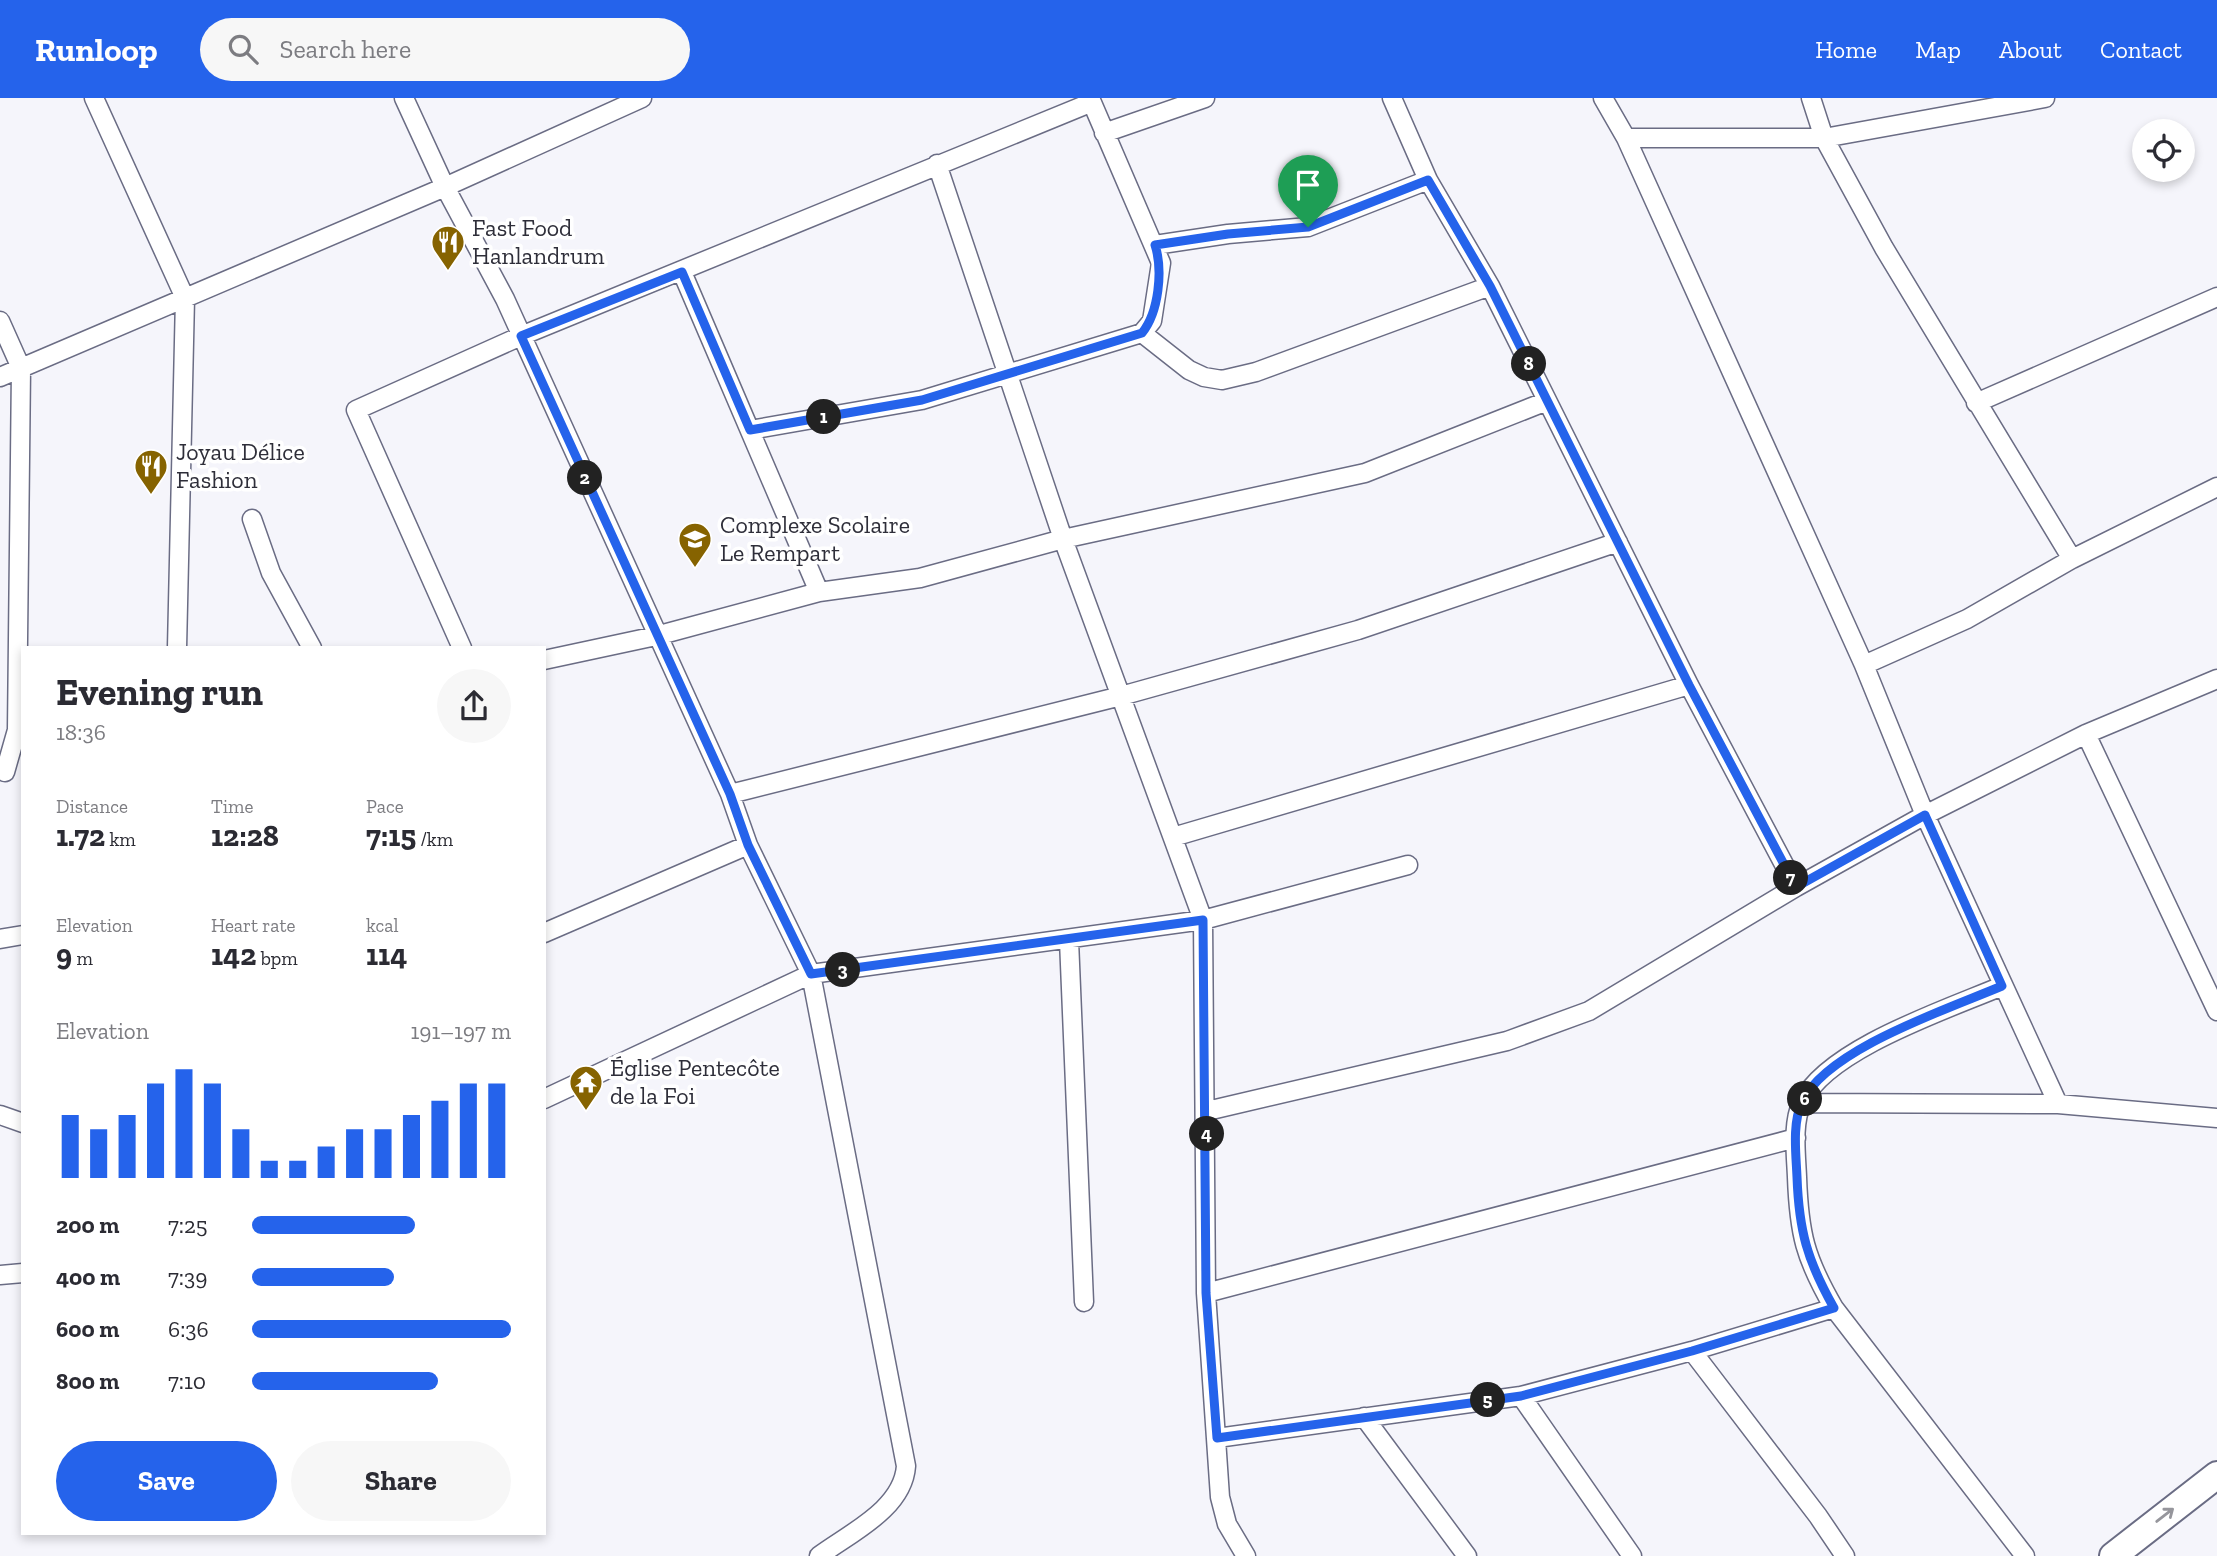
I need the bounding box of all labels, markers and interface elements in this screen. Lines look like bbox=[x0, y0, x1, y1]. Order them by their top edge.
search box bbox=[200, 18, 690, 81]
text: Runloop bbox=[35, 30, 158, 69]
icon: search bbox=[224, 30, 262, 68]
text: Search here bbox=[280, 33, 411, 65]
text: Home bbox=[1815, 35, 1877, 64]
text: Map bbox=[1915, 35, 1961, 64]
text: About bbox=[1999, 35, 2062, 64]
text: Contact bbox=[2100, 35, 2182, 64]
map controls bbox=[2132, 119, 2195, 182]
button: locate bbox=[2132, 119, 2195, 182]
pin bbox=[1278, 155, 1338, 227]
icon: arrive bbox=[1289, 166, 1327, 204]
place label: Fast Food Hanlandrum bbox=[472, 213, 605, 270]
restaurant icon: Fast Food Hanlandrum bbox=[429, 223, 467, 272]
pin: 8 bbox=[1512, 346, 1546, 382]
text: 8 bbox=[1523, 352, 1534, 375]
pin: 1 bbox=[806, 400, 842, 434]
text: 1 bbox=[820, 405, 827, 428]
place label: Joyau Délice Fashion bbox=[176, 437, 305, 494]
restaurant icon: Joyau Délice Fashion bbox=[132, 447, 170, 496]
pin: 2 bbox=[568, 460, 602, 496]
text: 2 bbox=[579, 466, 590, 489]
place label: Complexe Scolaire Le Rempart bbox=[720, 510, 910, 567]
school or university icon: Complexe Scolaire Le Rempart bbox=[676, 520, 714, 569]
text: Evening run bbox=[56, 669, 263, 715]
button: share bbox=[437, 669, 511, 743]
text: 18:36 bbox=[56, 718, 106, 746]
text: Distance bbox=[56, 795, 128, 818]
text: Time bbox=[211, 795, 253, 818]
text: Pace bbox=[366, 795, 404, 818]
text: 1.72 bbox=[56, 818, 105, 854]
text: 12:28 bbox=[211, 818, 279, 854]
text: 7:15 bbox=[366, 818, 416, 854]
text: km bbox=[105, 828, 136, 851]
text: /km bbox=[416, 828, 453, 851]
pin: 7 bbox=[1774, 860, 1809, 896]
text: 7 bbox=[1786, 866, 1795, 889]
text: Elevation bbox=[56, 914, 133, 937]
text: Heart rate bbox=[211, 914, 296, 937]
text: kcal bbox=[366, 914, 399, 937]
text: 9 bbox=[56, 937, 72, 973]
text: 142 bbox=[211, 937, 256, 973]
text: 114 bbox=[366, 937, 407, 973]
text: m bbox=[72, 947, 93, 970]
text: bpm bbox=[256, 947, 298, 970]
pin: 3 bbox=[826, 952, 860, 988]
text: 3 bbox=[837, 958, 848, 981]
text: Elevation bbox=[56, 1017, 149, 1045]
text: 191–197 m bbox=[410, 1017, 511, 1045]
place label: Église Pentecôte de la Foi bbox=[610, 1053, 780, 1110]
temple icon: Église Pentecôte de la Foi bbox=[567, 1063, 605, 1112]
pin: 6 bbox=[1787, 1082, 1822, 1116]
text: 6 bbox=[1799, 1087, 1810, 1110]
pin: 4 bbox=[1190, 1116, 1224, 1152]
text: 4 bbox=[1201, 1122, 1212, 1145]
text: 200 m bbox=[56, 1211, 119, 1239]
text: 7:25 bbox=[168, 1211, 208, 1239]
text: 400 m bbox=[56, 1263, 120, 1291]
text: 7:39 bbox=[168, 1263, 207, 1291]
text: 600 m bbox=[56, 1315, 119, 1343]
text: 6:36 bbox=[168, 1315, 209, 1343]
text: 800 m bbox=[56, 1367, 119, 1395]
text: 7:10 bbox=[168, 1367, 206, 1395]
pin: 5 bbox=[1470, 1382, 1506, 1418]
text: 5 bbox=[1483, 1388, 1492, 1411]
button: Save bbox=[56, 1441, 277, 1521]
button: Share bbox=[291, 1441, 511, 1521]
one-way arrow bbox=[2155, 1508, 2174, 1523]

